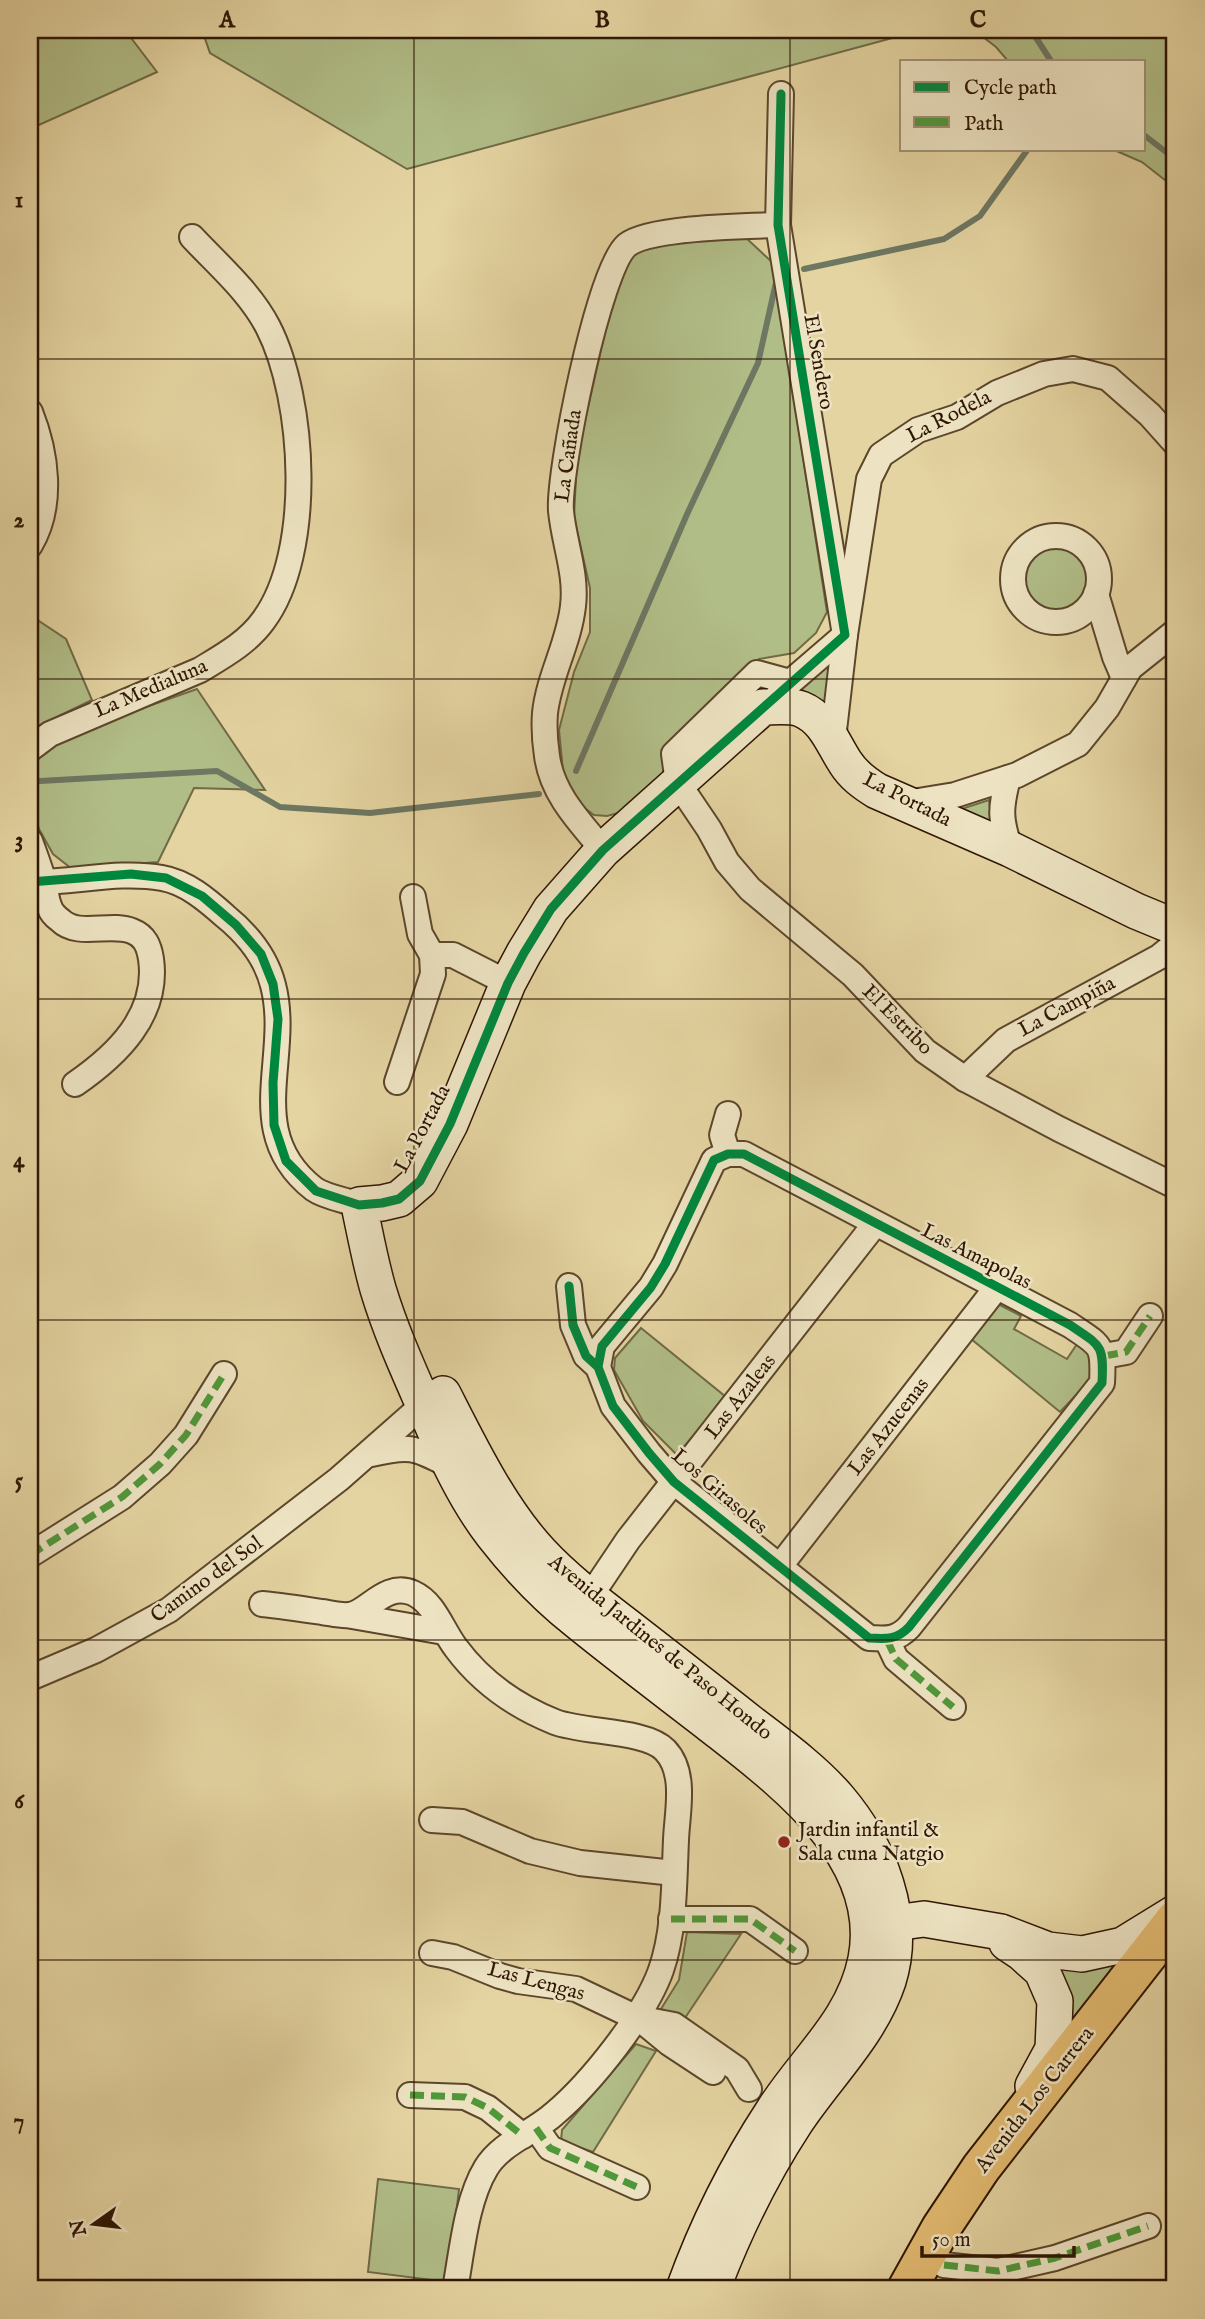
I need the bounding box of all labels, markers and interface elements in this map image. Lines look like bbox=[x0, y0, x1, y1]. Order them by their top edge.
text: A bbox=[218, 6, 236, 35]
text: B bbox=[594, 6, 610, 35]
text: C bbox=[970, 6, 987, 35]
legend bbox=[900, 60, 1146, 150]
text: Cycle path bbox=[964, 75, 1057, 102]
text: Path bbox=[964, 111, 1003, 138]
text: 1 bbox=[15, 186, 23, 215]
street label: El Sendero bbox=[796, 312, 840, 412]
street label: La Rodela bbox=[902, 384, 997, 450]
street label: La Cañada bbox=[549, 407, 589, 504]
text: 2 bbox=[14, 506, 25, 535]
street label: La Medialuna bbox=[90, 653, 213, 725]
street label: La Portada bbox=[858, 766, 957, 834]
text: 3 bbox=[15, 826, 23, 855]
street label: La Campiña bbox=[1014, 970, 1121, 1044]
street label: El Estribo bbox=[856, 979, 938, 1061]
street label: La Portada bbox=[389, 1080, 458, 1178]
text: 4 bbox=[13, 1146, 25, 1175]
street label: Las Amapolas bbox=[916, 1218, 1036, 1296]
street label: Las Azaleas bbox=[699, 1349, 783, 1445]
street label: Las Azucenas bbox=[842, 1373, 936, 1481]
street label: Los Girasoles bbox=[665, 1443, 773, 1541]
text: 5 bbox=[15, 1467, 24, 1496]
street label: Camino del Sol bbox=[146, 1530, 269, 1630]
street label: Avenida Jardines de Paso Hondo bbox=[542, 1548, 778, 1747]
text: 6 bbox=[14, 1787, 25, 1816]
place label: Jardin infantil & Sala cuna Natgio bbox=[796, 1817, 944, 1868]
marker: Jardin infantil & Sala cuna Natgio bbox=[776, 1834, 792, 1850]
street label: Las Lengas bbox=[484, 1956, 588, 2008]
street label: Avenida Los Carrera bbox=[969, 2021, 1101, 2179]
text: 7 bbox=[14, 2107, 24, 2136]
north arrow bbox=[60, 2190, 130, 2260]
scale bar bbox=[922, 2214, 1074, 2258]
text: N bbox=[66, 2216, 93, 2239]
text: 50 m bbox=[932, 2227, 971, 2254]

